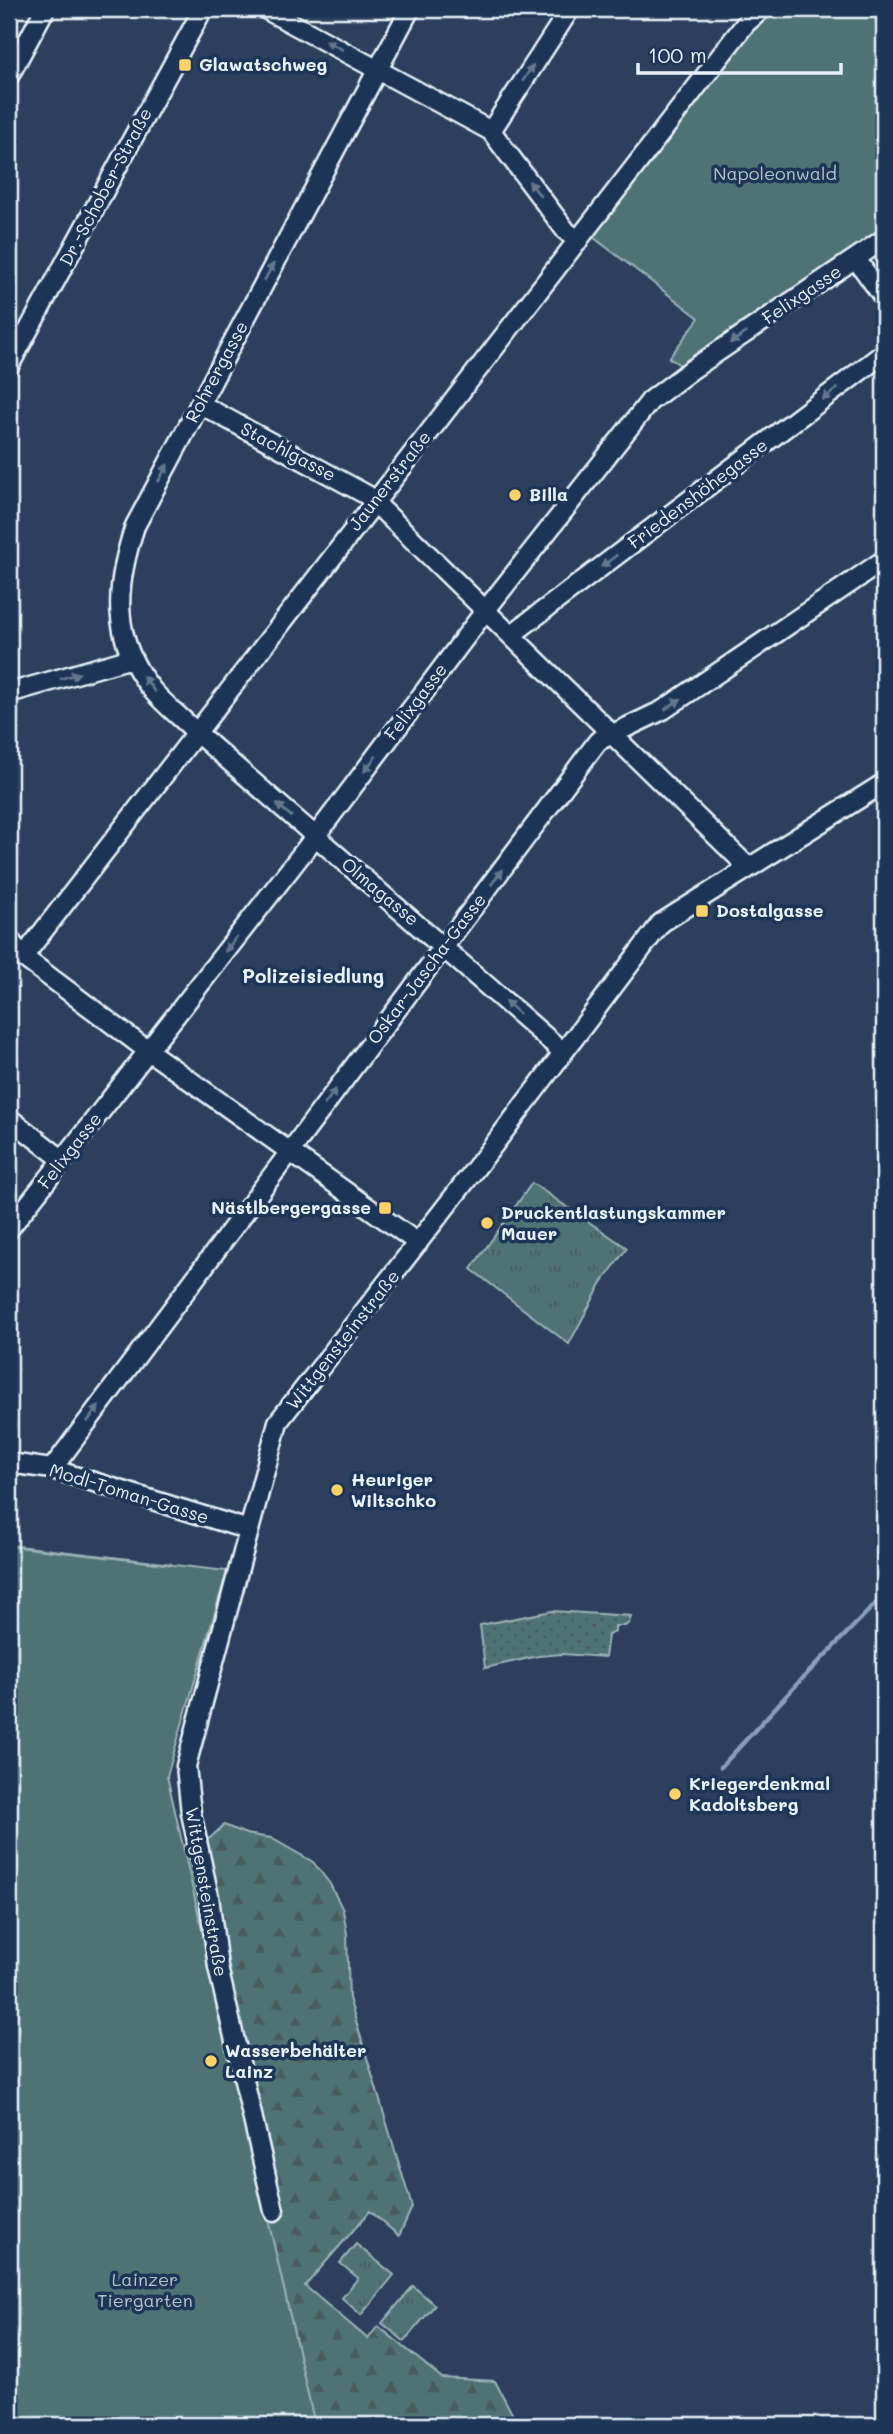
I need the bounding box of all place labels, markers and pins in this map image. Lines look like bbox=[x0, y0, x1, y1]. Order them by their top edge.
place label: Glawatschweg bbox=[199, 52, 328, 76]
marker: Glawatschweg bbox=[177, 57, 193, 73]
place label: Billa bbox=[529, 482, 568, 506]
marker: Billa bbox=[507, 487, 523, 503]
place label: Dostalgasse bbox=[716, 898, 824, 922]
marker: Dostalgasse bbox=[694, 903, 710, 919]
place label: Nästlbergergasse bbox=[211, 1195, 371, 1219]
marker: Nästlbergergasse bbox=[377, 1200, 393, 1216]
place label: Druckentlastungskammer Mauer bbox=[501, 1200, 726, 1245]
marker: Druckentlastungskammer Mauer bbox=[479, 1215, 495, 1231]
place label: Heuriger Wiltschko bbox=[351, 1467, 436, 1512]
marker: Heuriger Wiltschko bbox=[329, 1482, 345, 1498]
place label: Kriegerdenkmal Kadoltsberg bbox=[689, 1771, 830, 1816]
marker: Kriegerdenkmal Kadoltsberg bbox=[667, 1786, 683, 1802]
place label: Wasserbehälter Lainz bbox=[225, 2038, 366, 2083]
marker: Wasserbehälter Lainz bbox=[203, 2053, 219, 2069]

